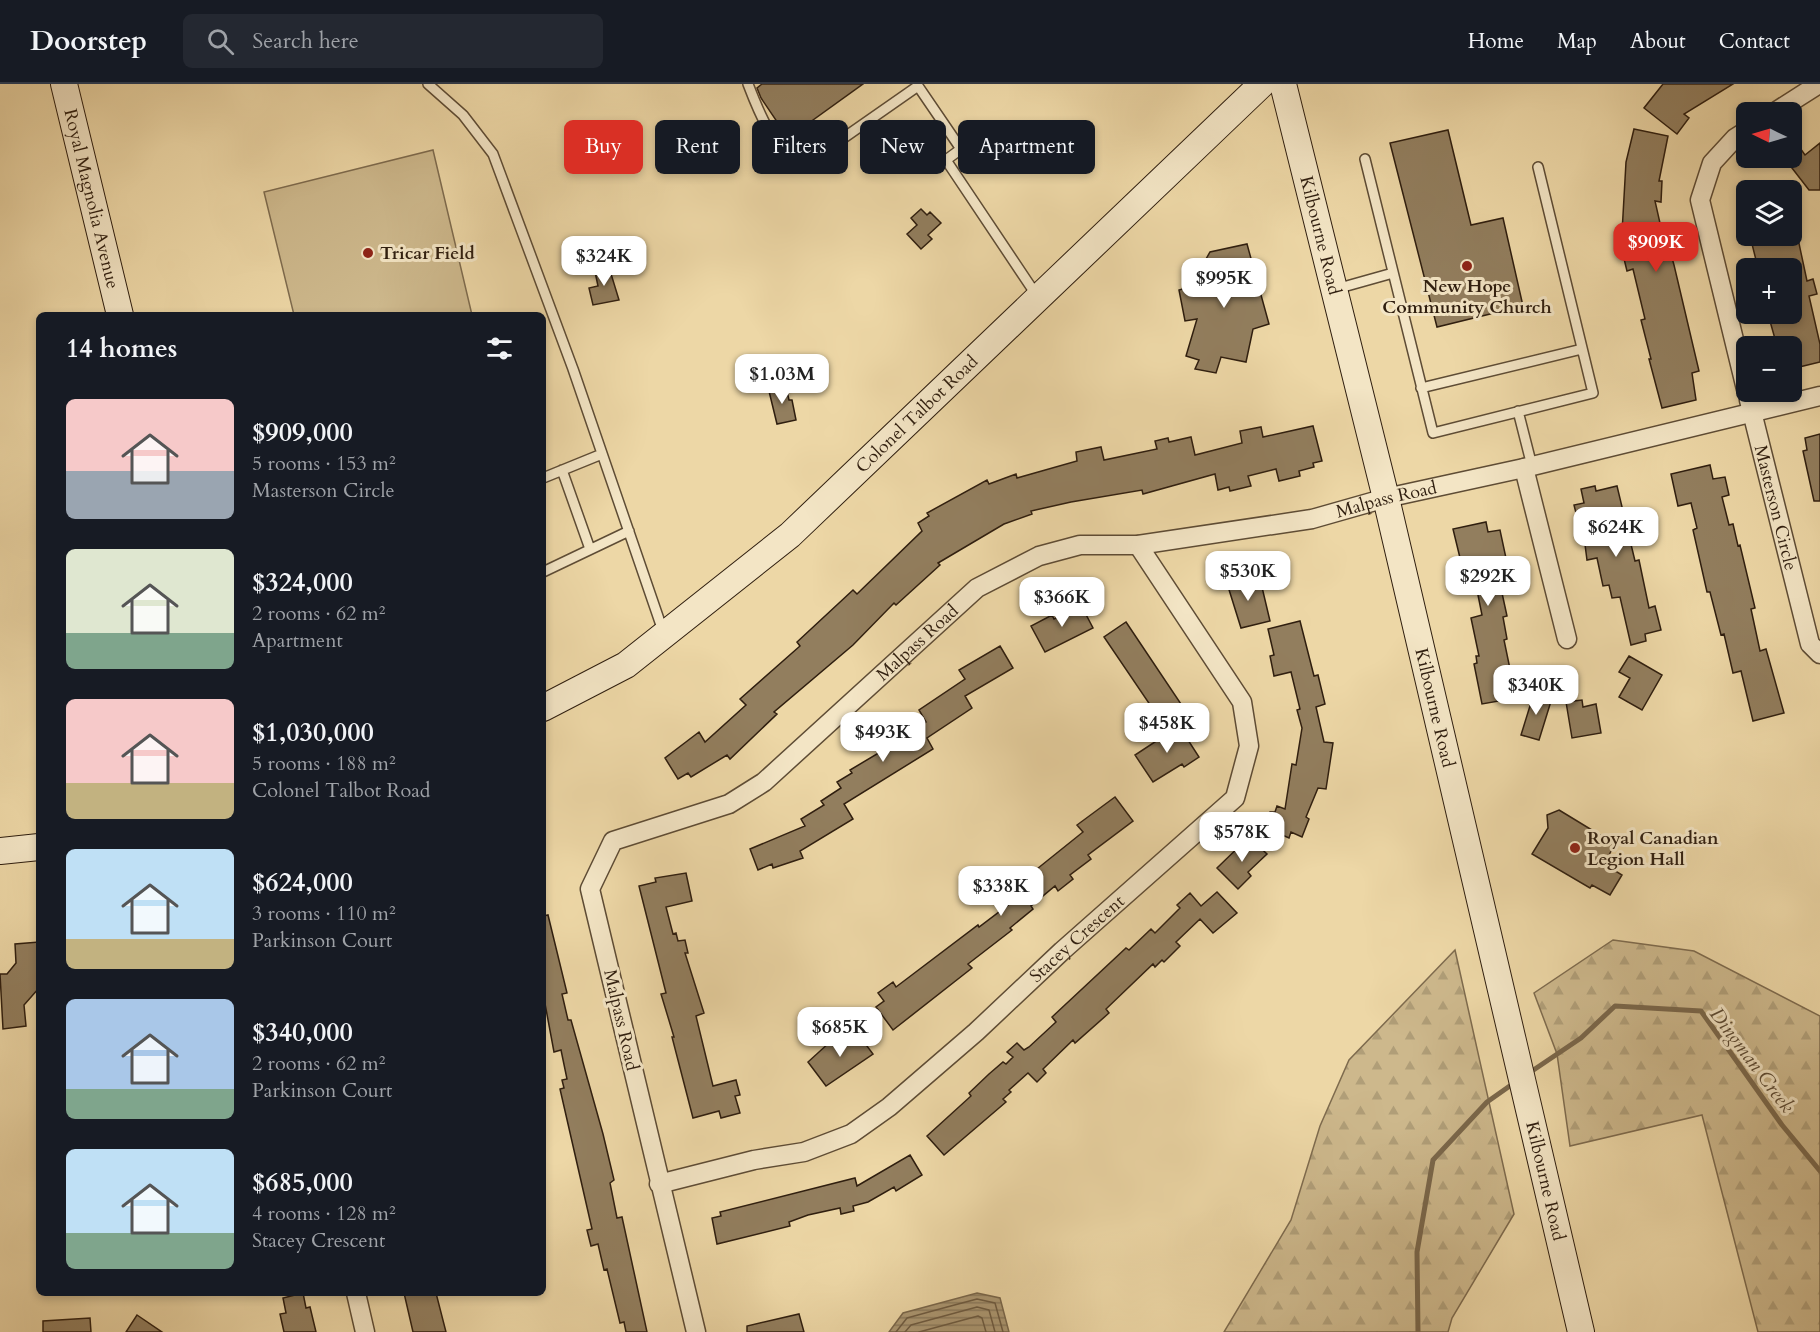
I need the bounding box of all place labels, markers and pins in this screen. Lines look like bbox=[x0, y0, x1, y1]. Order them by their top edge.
pin: $909K bbox=[1614, 222, 1698, 273]
pin: $324K bbox=[562, 236, 646, 287]
place label: Tricar Field bbox=[380, 241, 475, 266]
marker: Tricar Field bbox=[361, 246, 375, 260]
pin: $995K bbox=[1182, 258, 1266, 309]
marker: New Hope Community Church bbox=[1460, 259, 1474, 273]
place label: New Hope Community Church bbox=[1382, 274, 1552, 320]
pin: $1.03M bbox=[733, 354, 831, 405]
pin: $624K bbox=[1574, 507, 1658, 558]
pin: $530K bbox=[1206, 551, 1290, 602]
pin: $292K bbox=[1446, 556, 1530, 607]
pin: $366K bbox=[1020, 577, 1104, 628]
pin: $340K bbox=[1494, 665, 1578, 716]
pin: $458K bbox=[1125, 703, 1209, 754]
pin: $493K bbox=[841, 712, 925, 763]
pin: $578K bbox=[1200, 812, 1284, 863]
place label: Royal Canadian Legion Hall bbox=[1587, 826, 1719, 872]
marker: Royal Canadian Legion Hall bbox=[1568, 841, 1582, 855]
pin: $338K bbox=[959, 866, 1043, 917]
pin: $685K bbox=[798, 1007, 882, 1058]

